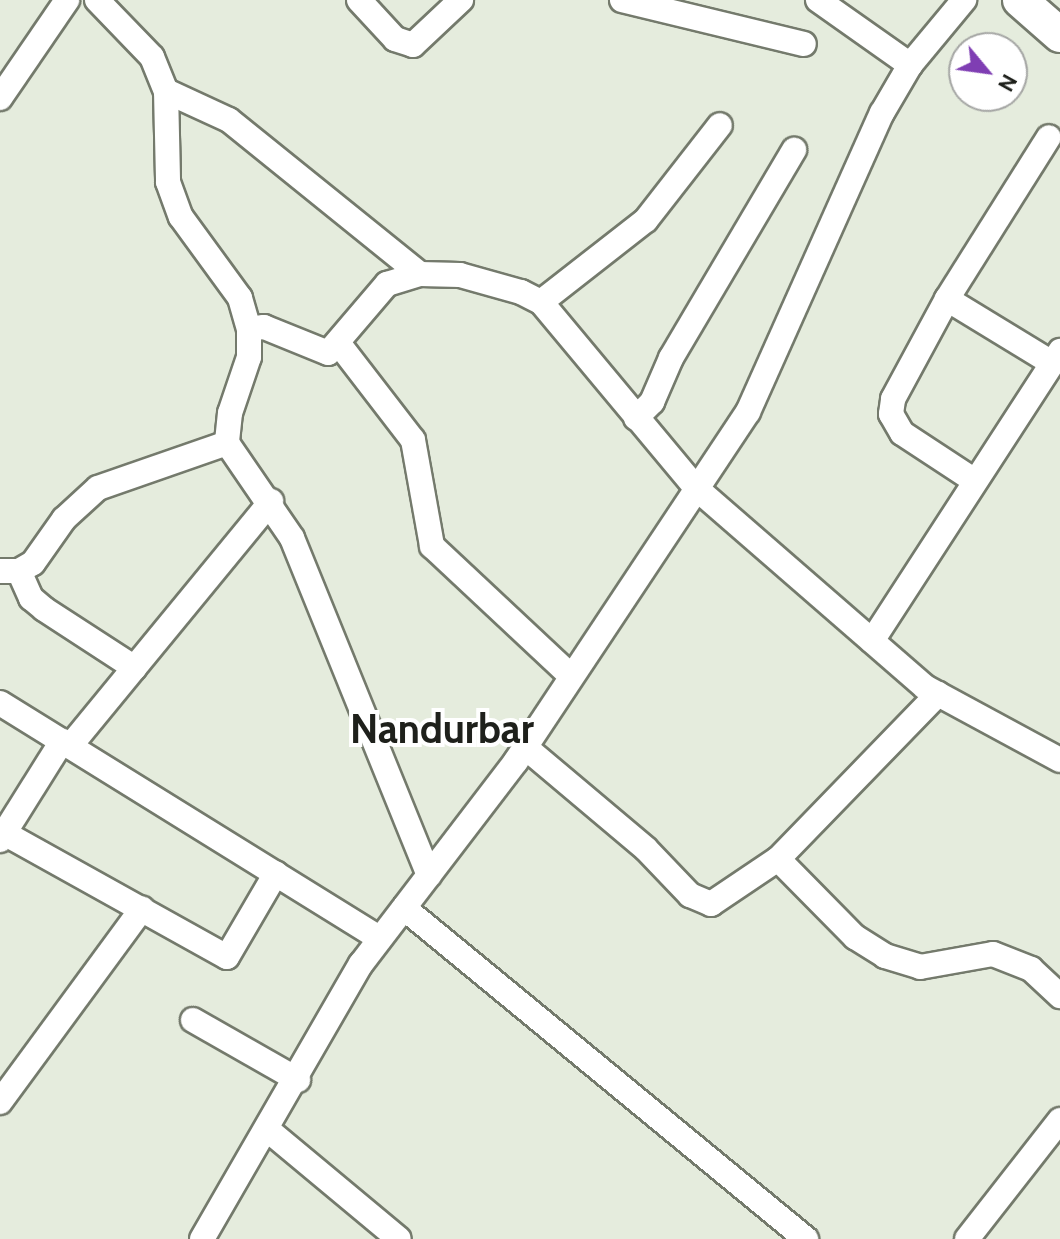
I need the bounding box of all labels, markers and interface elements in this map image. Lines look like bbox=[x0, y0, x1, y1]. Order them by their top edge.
north arrow bbox=[948, 32, 1028, 112]
text: N bbox=[992, 70, 1023, 96]
district label: Nandurbar bbox=[350, 705, 534, 753]

